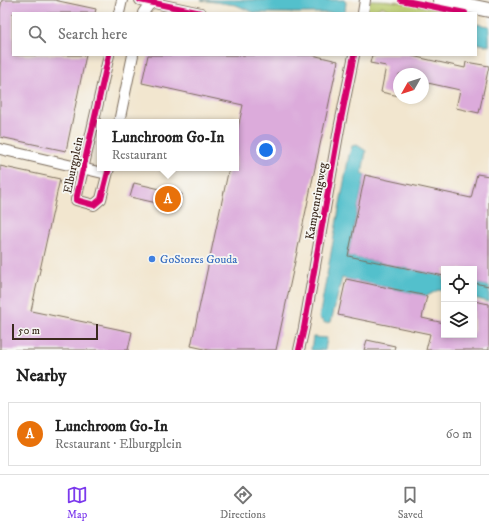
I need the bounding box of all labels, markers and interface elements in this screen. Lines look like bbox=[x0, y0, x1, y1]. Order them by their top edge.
search box bbox=[12, 12, 477, 56]
icon: search bbox=[26, 23, 48, 45]
text: Search here bbox=[58, 25, 127, 44]
north arrow bbox=[393, 68, 429, 104]
popup bbox=[97, 119, 239, 171]
text: Lunchroom Go-In bbox=[112, 128, 224, 147]
street label: Elburgplein bbox=[60, 135, 87, 195]
your location bbox=[256, 140, 276, 160]
text: Restaurant bbox=[112, 147, 167, 163]
street label: Kampenringweg bbox=[302, 161, 331, 241]
pin: A bbox=[155, 184, 181, 214]
place label: GoStores Gouda bbox=[160, 252, 238, 267]
marker: GoStores Gouda bbox=[147, 254, 157, 264]
map controls bbox=[441, 266, 477, 338]
button: locate bbox=[441, 266, 477, 302]
button: layers bbox=[441, 302, 477, 338]
scale bar bbox=[12, 322, 98, 341]
text: 50 m bbox=[18, 324, 40, 338]
text: Nearby bbox=[16, 365, 66, 387]
text: Lunchroom Go-In bbox=[55, 417, 168, 436]
text: A bbox=[26, 426, 34, 442]
text: 60 m bbox=[446, 426, 472, 442]
text: Restaurant · Elburgplein bbox=[55, 436, 182, 452]
tab: Map bbox=[66, 484, 88, 522]
tab: Directions bbox=[220, 484, 266, 522]
tab: Saved bbox=[398, 484, 423, 522]

